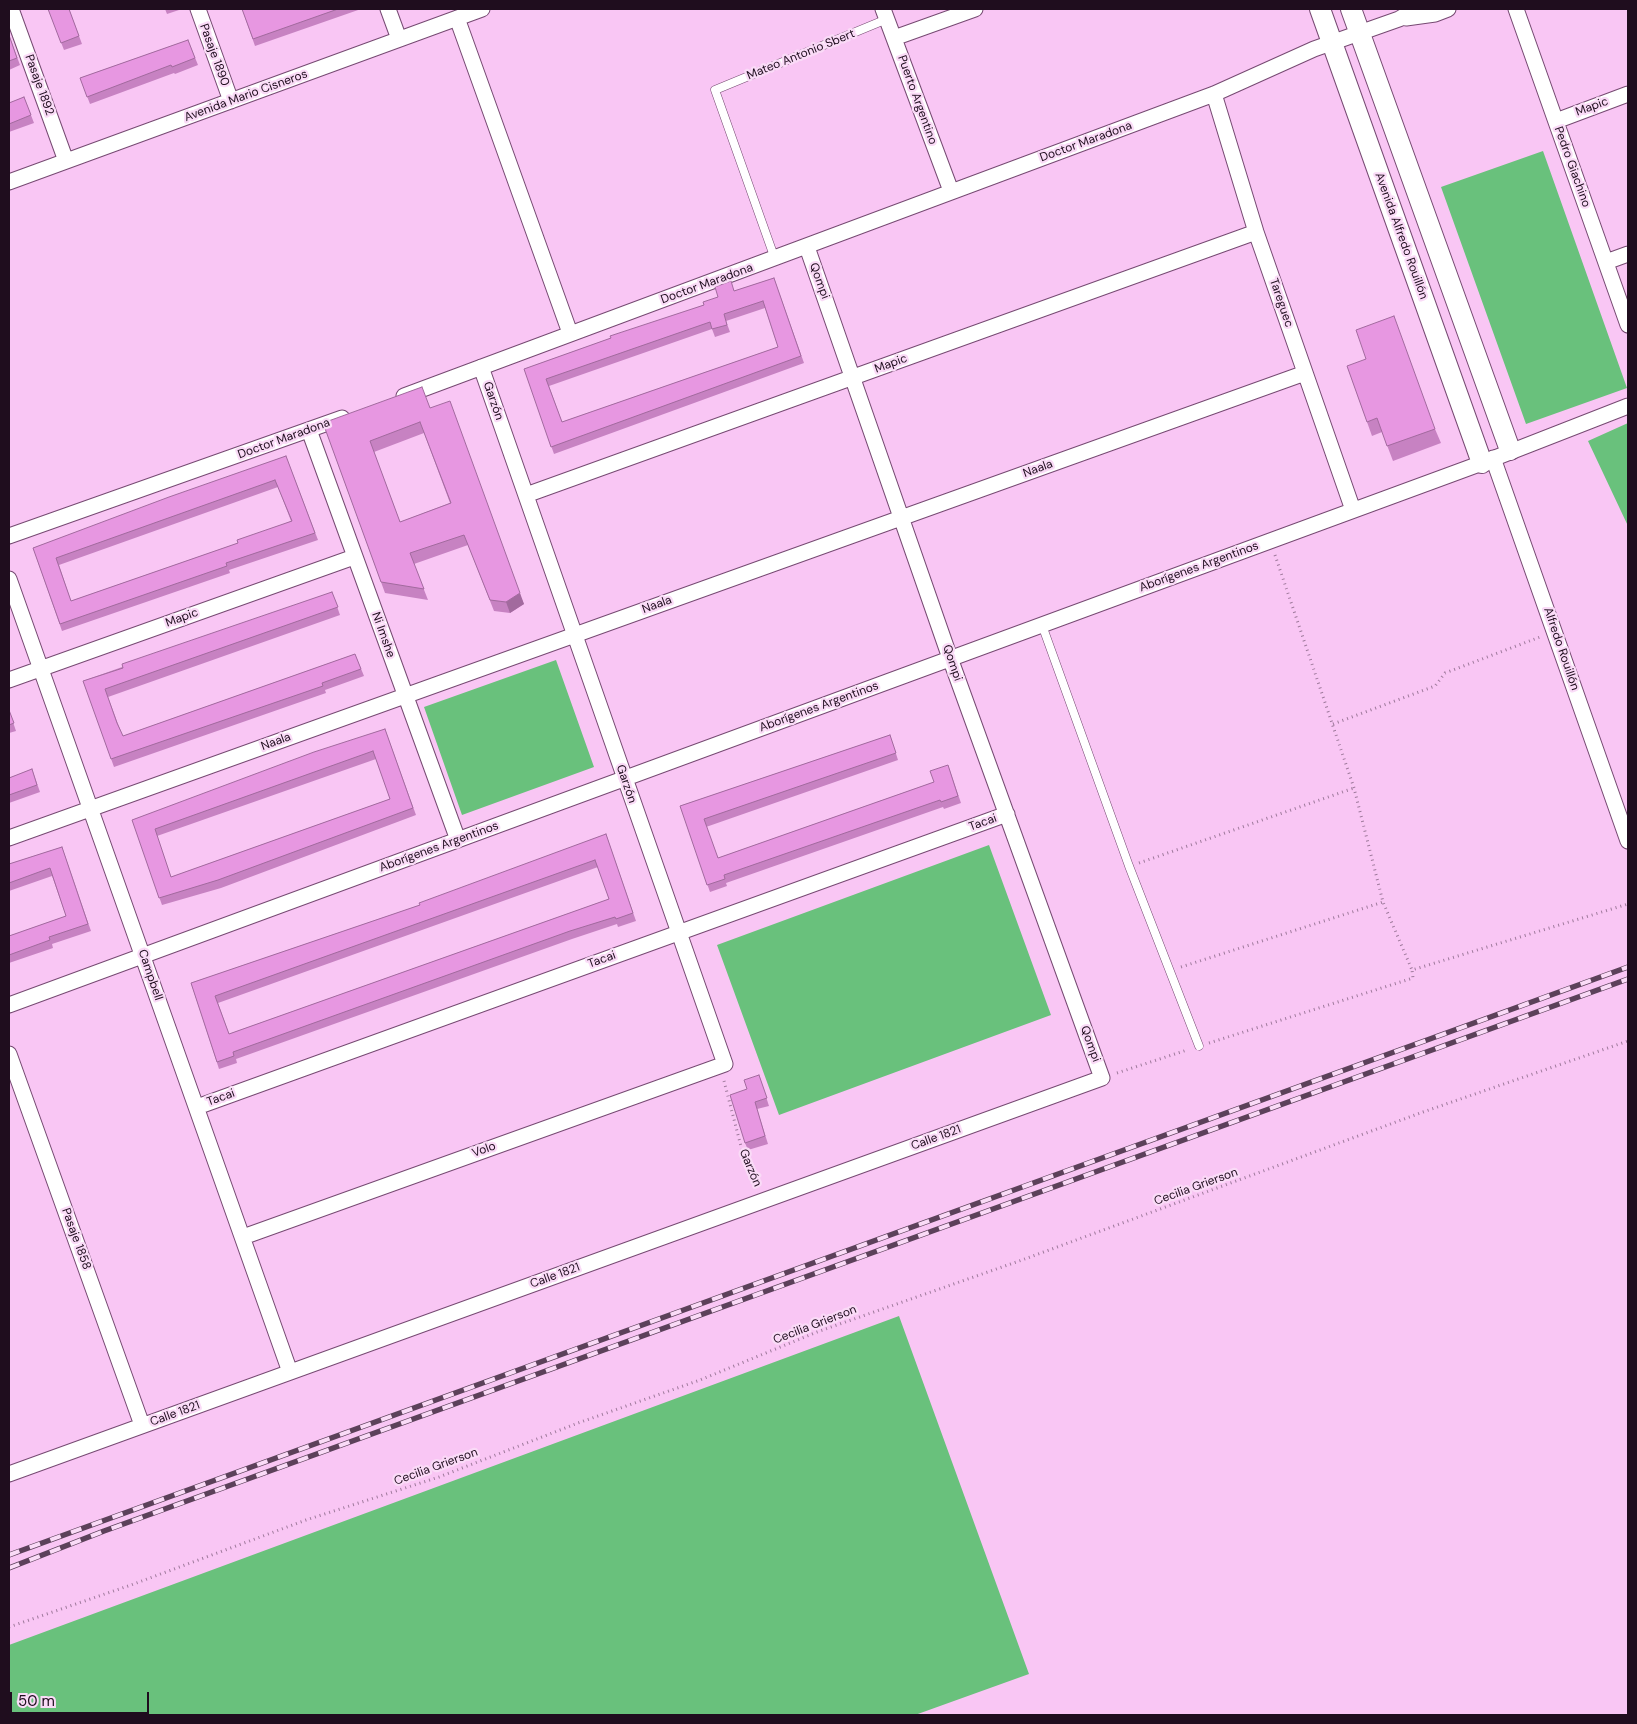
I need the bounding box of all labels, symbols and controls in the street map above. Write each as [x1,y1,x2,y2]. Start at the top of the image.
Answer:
street label: Pasaje 1890 [196,22,232,88]
street label: Mateo Antonio Sbert [745,27,857,83]
street label: Pasaje 1892 [21,53,57,117]
street label: Puerto Argentino [894,53,940,147]
street label: Avenida Mario Cisneros [182,67,310,125]
street label: Mapic [1574,94,1610,120]
street label: Doctor Maradona [1038,119,1134,165]
street label: Pedro Giachino [1551,125,1593,209]
street label: Avenida Alfredo Rouillón [1371,171,1431,301]
street label: Doctor Maradona [659,261,755,307]
street label: Qompi [806,261,832,301]
street label: Tareguec [1266,277,1296,329]
street label: Mapic [873,351,909,377]
street label: Garzón [480,380,506,422]
street label: Doctor Maradona [236,416,332,462]
street label: Naala [1021,457,1055,481]
street label: Aborígenes Argentinos [1137,539,1261,595]
street label: Naala [640,593,674,617]
street label: Mapic [164,605,200,631]
street label: Alfredo Rouillón [1540,606,1582,692]
street label: Ni Imshe [368,610,398,660]
street label: Qompi [939,643,965,683]
street label: Aborígenes Argentinos [757,679,881,735]
street label: Naala [259,730,293,754]
street label: Garzón [613,763,639,805]
street label: Tacai [967,811,999,835]
street label: Aborígenes Argentinos [377,819,501,875]
street label: Campbell [135,948,165,1002]
street label: Tacai [586,948,618,972]
street label: Qompi [1077,1024,1103,1064]
street label: Tacai [205,1086,237,1110]
street label: Calle 1821 [909,1122,963,1154]
street label: Volo [470,1139,498,1161]
street label: Garzón [736,1147,764,1189]
street label: Cecilia Grierson [1152,1165,1240,1209]
street label: Pasaje 1858 [58,1206,94,1272]
street label: Calle 1821 [528,1260,582,1292]
street label: Cecilia Grierson [771,1302,859,1348]
street label: Calle 1821 [148,1398,202,1430]
street label: Cecilia Grierson [392,1445,480,1489]
scale bar [12,1682,151,1714]
text: 50 m [18,1691,55,1711]

